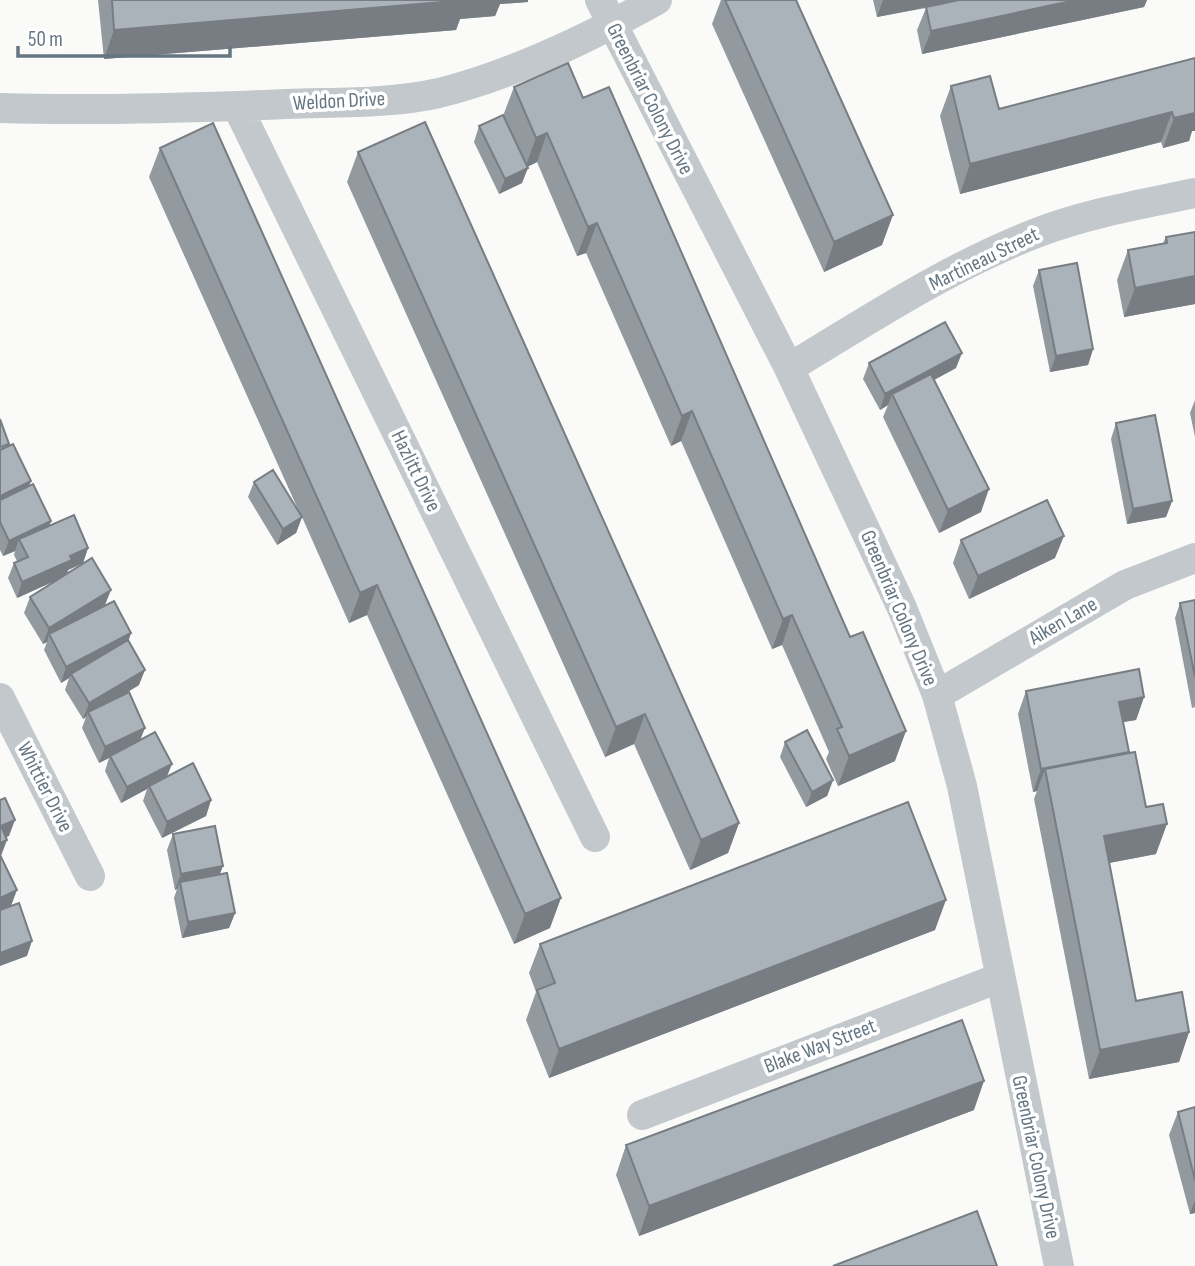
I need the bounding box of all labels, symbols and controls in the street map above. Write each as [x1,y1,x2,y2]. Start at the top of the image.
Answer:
scale bar [18,14,229,58]
street label: Greenbriar Colony Drive [601,19,699,179]
text: 50 m [28,27,63,52]
street label: Weldon Drive [292,86,386,116]
street label: Martineau Street [925,222,1043,296]
street label: Hazlitt Drive [386,426,446,516]
street label: Greenbriar Colony Drive [855,526,943,690]
street label: Aiken Lane [1024,592,1102,651]
street label: Whittier Drive [12,738,78,836]
street label: Blake Way Street [761,1013,879,1079]
street label: Greenbriar Colony Drive [1006,1073,1066,1241]

